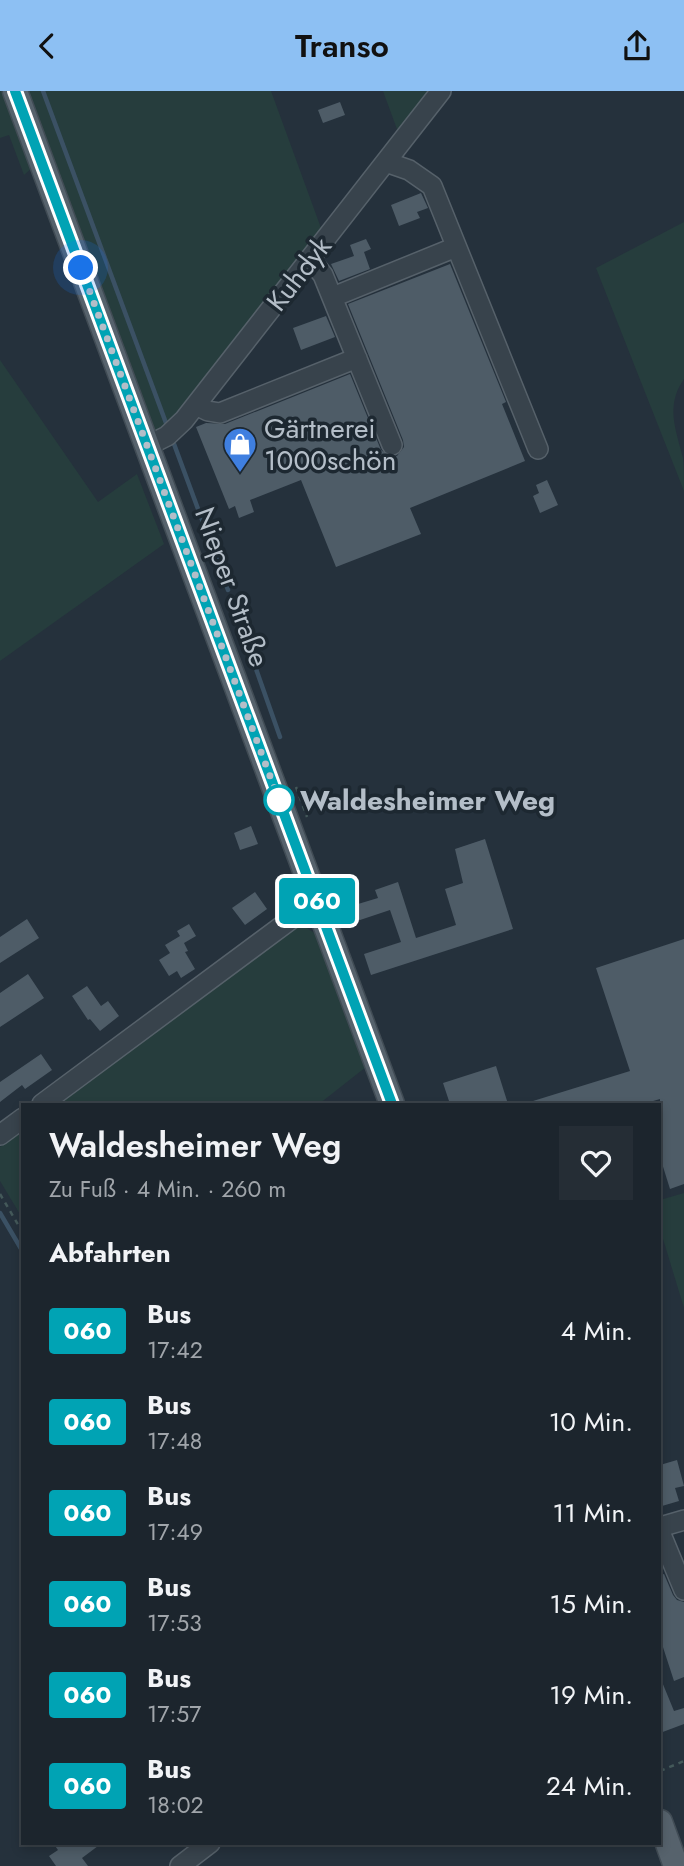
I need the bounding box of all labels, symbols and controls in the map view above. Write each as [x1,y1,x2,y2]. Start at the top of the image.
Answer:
text: Transo [295,23,389,69]
icon: back [28,27,66,65]
icon: share [618,27,656,65]
street label: Kuhdyk [257,227,342,320]
your location [63,250,98,285]
place label: Gärtnerei 1000schön [264,408,396,481]
shop icon: Gärtnerei 1000schön [221,425,259,474]
street label: Nieper Straße [184,501,280,673]
place label: Waldesheimer Weg [300,780,555,821]
marker: Waldesheimer Weg [264,785,294,815]
line badge: 060 [277,878,357,924]
text: 060 [293,883,341,918]
text: Waldesheimer Weg [49,1122,342,1169]
button: heart [559,1126,633,1200]
text: Zu Fuß · 4 Min. · 260 m [49,1172,286,1206]
text: Abfahrten [49,1234,171,1272]
text: Bus [147,1295,191,1333]
text: 4 Min. [561,1312,633,1350]
text: 060 [64,1313,111,1348]
text: 17:42 [147,1333,203,1367]
text: Bus [147,1386,191,1424]
text: 10 Min. [549,1403,633,1441]
text: 060 [64,1404,111,1439]
text: 17:48 [147,1424,202,1458]
text: Bus [147,1477,191,1515]
text: 11 Min. [553,1494,633,1532]
text: 060 [64,1495,111,1530]
text: 17:49 [147,1515,203,1549]
text: Bus [147,1568,191,1606]
text: 15 Min. [550,1585,633,1623]
text: 060 [64,1586,111,1621]
text: 17:53 [147,1606,202,1640]
text: Bus [147,1659,191,1697]
text: 19 Min. [549,1676,633,1714]
text: 060 [64,1677,111,1712]
text: 17:57 [147,1697,201,1731]
text: Bus [147,1750,191,1788]
text: 24 Min. [546,1767,633,1805]
text: 060 [64,1768,111,1803]
text: 18:02 [147,1788,204,1822]

